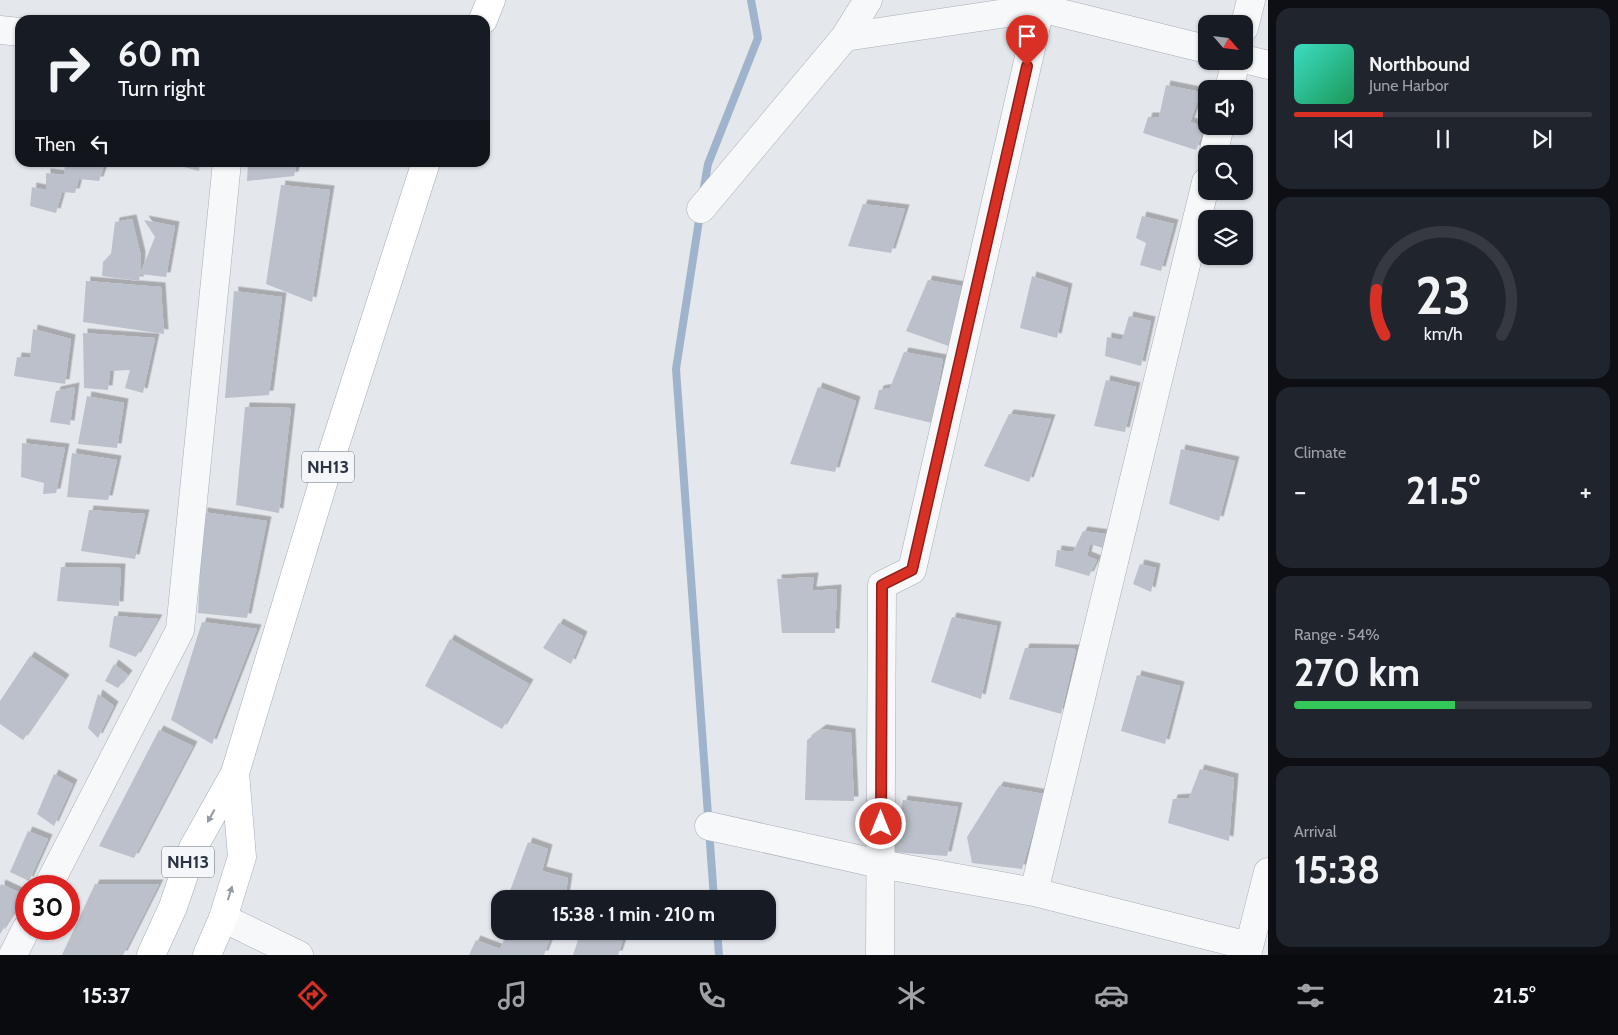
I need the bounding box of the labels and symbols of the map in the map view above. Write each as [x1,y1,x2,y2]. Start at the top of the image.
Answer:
pin [1006,15,1048,66]
north arrow [1198,15,1252,70]
road number: NH13 [302,452,354,482]
position arrow [854,797,906,849]
one-way arrow [207,809,215,823]
road number: NH13 [162,846,214,878]
speed limit sign: 30 [15,875,80,940]
one-way arrow [227,885,235,900]

